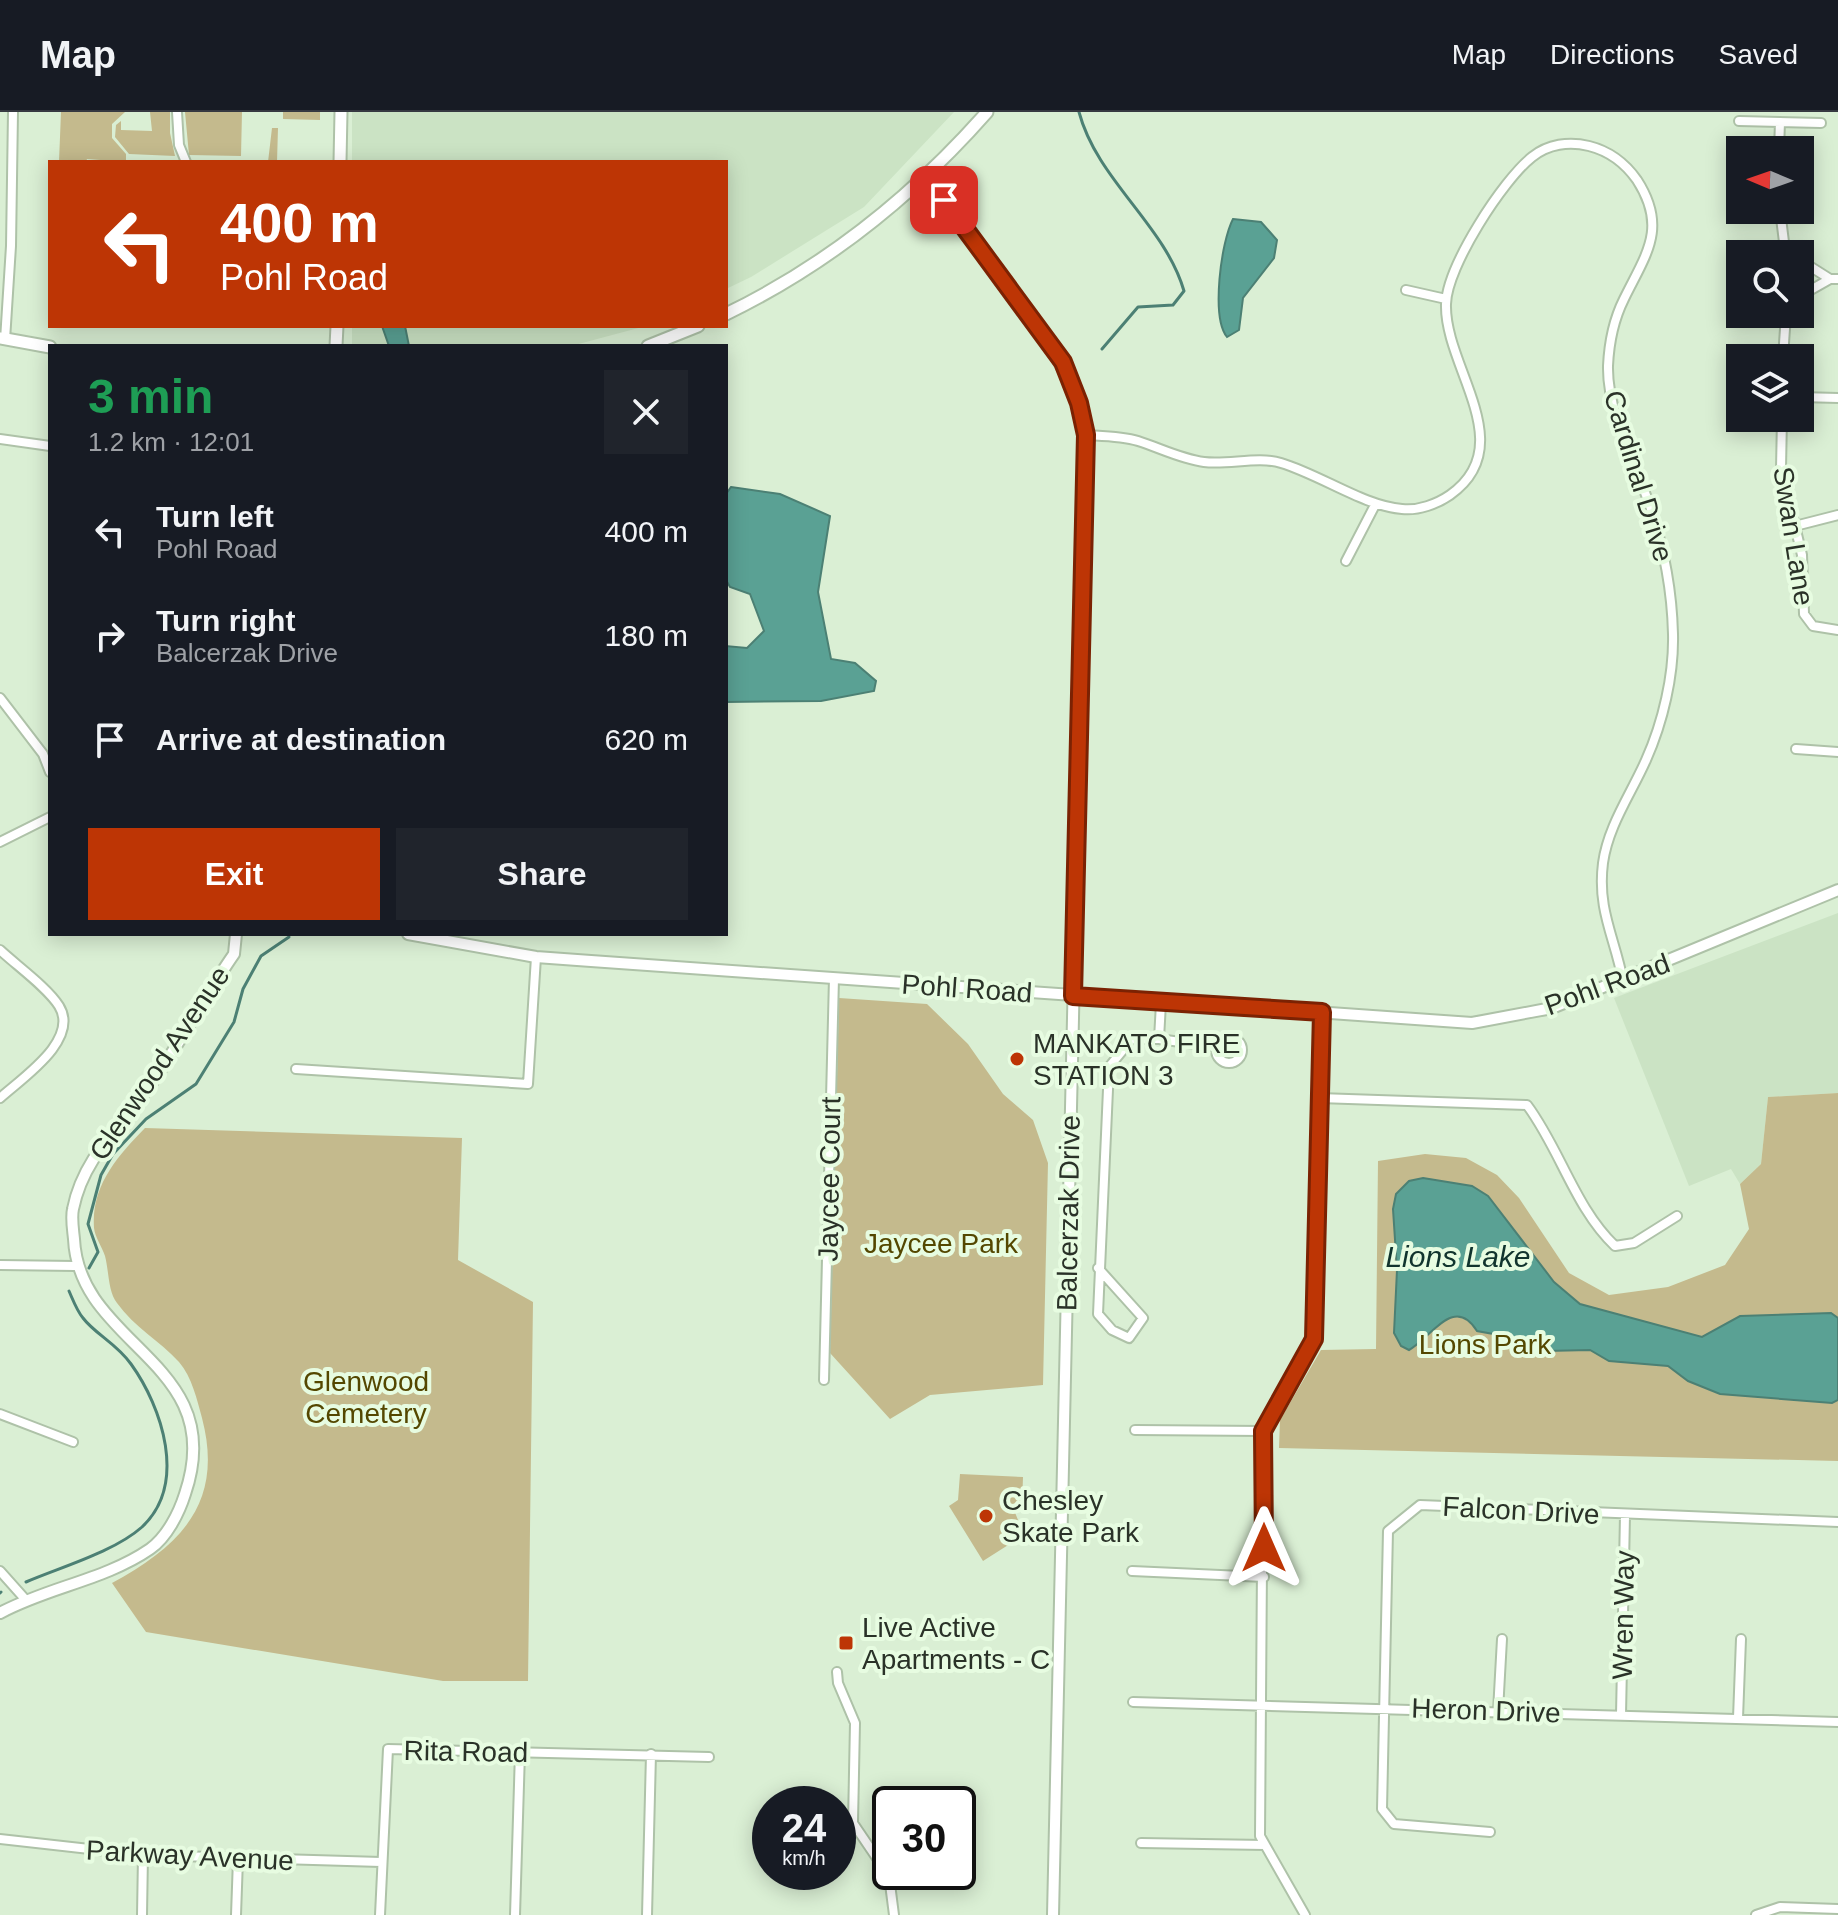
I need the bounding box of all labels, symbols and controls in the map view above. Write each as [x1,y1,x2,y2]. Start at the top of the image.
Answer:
text: Map [40,34,116,76]
text: Map [1452,39,1506,70]
text: Directions [1550,39,1675,70]
text: Saved [1719,39,1798,70]
north arrow [1726,136,1814,224]
map controls [1726,136,1814,432]
pin [910,166,978,234]
icon: arrive [922,178,966,222]
text: 400 m [220,191,379,254]
icon: left [88,192,192,296]
button: search [1726,240,1814,328]
text: Pohl Road [220,257,388,298]
button: layers [1726,344,1814,432]
text: 3 min [88,370,213,423]
button: close [604,370,688,454]
street label: Cardinal Drive [1598,387,1679,566]
text: 1.2 km · 12:01 [88,427,254,457]
street label: Swan Lane [1767,464,1820,608]
text: Turn left [156,500,274,533]
icon: left [88,510,132,554]
text: 400 m [605,515,688,548]
text: Pohl Road [156,534,277,564]
text: Turn right [156,604,295,637]
icon: right [88,614,132,658]
text: 180 m [605,619,688,652]
text: Balcerzak Drive [156,638,338,668]
icon: arrive [88,718,132,762]
text: Arrive at destination [156,723,446,756]
text: 620 m [605,723,688,756]
button: Exit [88,828,380,920]
button: Share [396,828,688,920]
street label: Pohl Road [1540,948,1674,1021]
street label: Glenwood Avenue [83,961,236,1166]
street label: Pohl Road [901,968,1033,1009]
place label: MANKATO FIRE STATION 3 [1033,1028,1240,1091]
marker: MANKATO FIRE STATION 3 [1008,1050,1026,1068]
street label: Jaycee Court [813,1096,846,1262]
street label: Balcerzak Drive [1051,1115,1086,1311]
park label: Jaycee Park [864,1228,1019,1259]
water label: Lions Lake [1385,1240,1531,1273]
park label: Lions Park [1419,1329,1552,1360]
park label: Glenwood Cemetery [303,1366,429,1429]
place label: Chesley Skate Park [1002,1485,1140,1548]
street label: Falcon Drive [1442,1491,1600,1530]
position arrow [1222,1506,1306,1590]
marker: Chesley Skate Park [977,1507,995,1525]
street label: Wren Way [1607,1550,1640,1680]
place label: Live Active Apartments - C [862,1612,1050,1675]
marker: Live Active Apartments - C [837,1634,855,1652]
street label: Heron Drive [1411,1692,1561,1729]
street label: Rita Road [403,1735,529,1768]
speed limit sign: 30 [872,1786,976,1890]
text: 24 [782,1806,826,1850]
street label: Parkway Avenue [85,1835,295,1876]
text: km/h [782,1847,826,1869]

